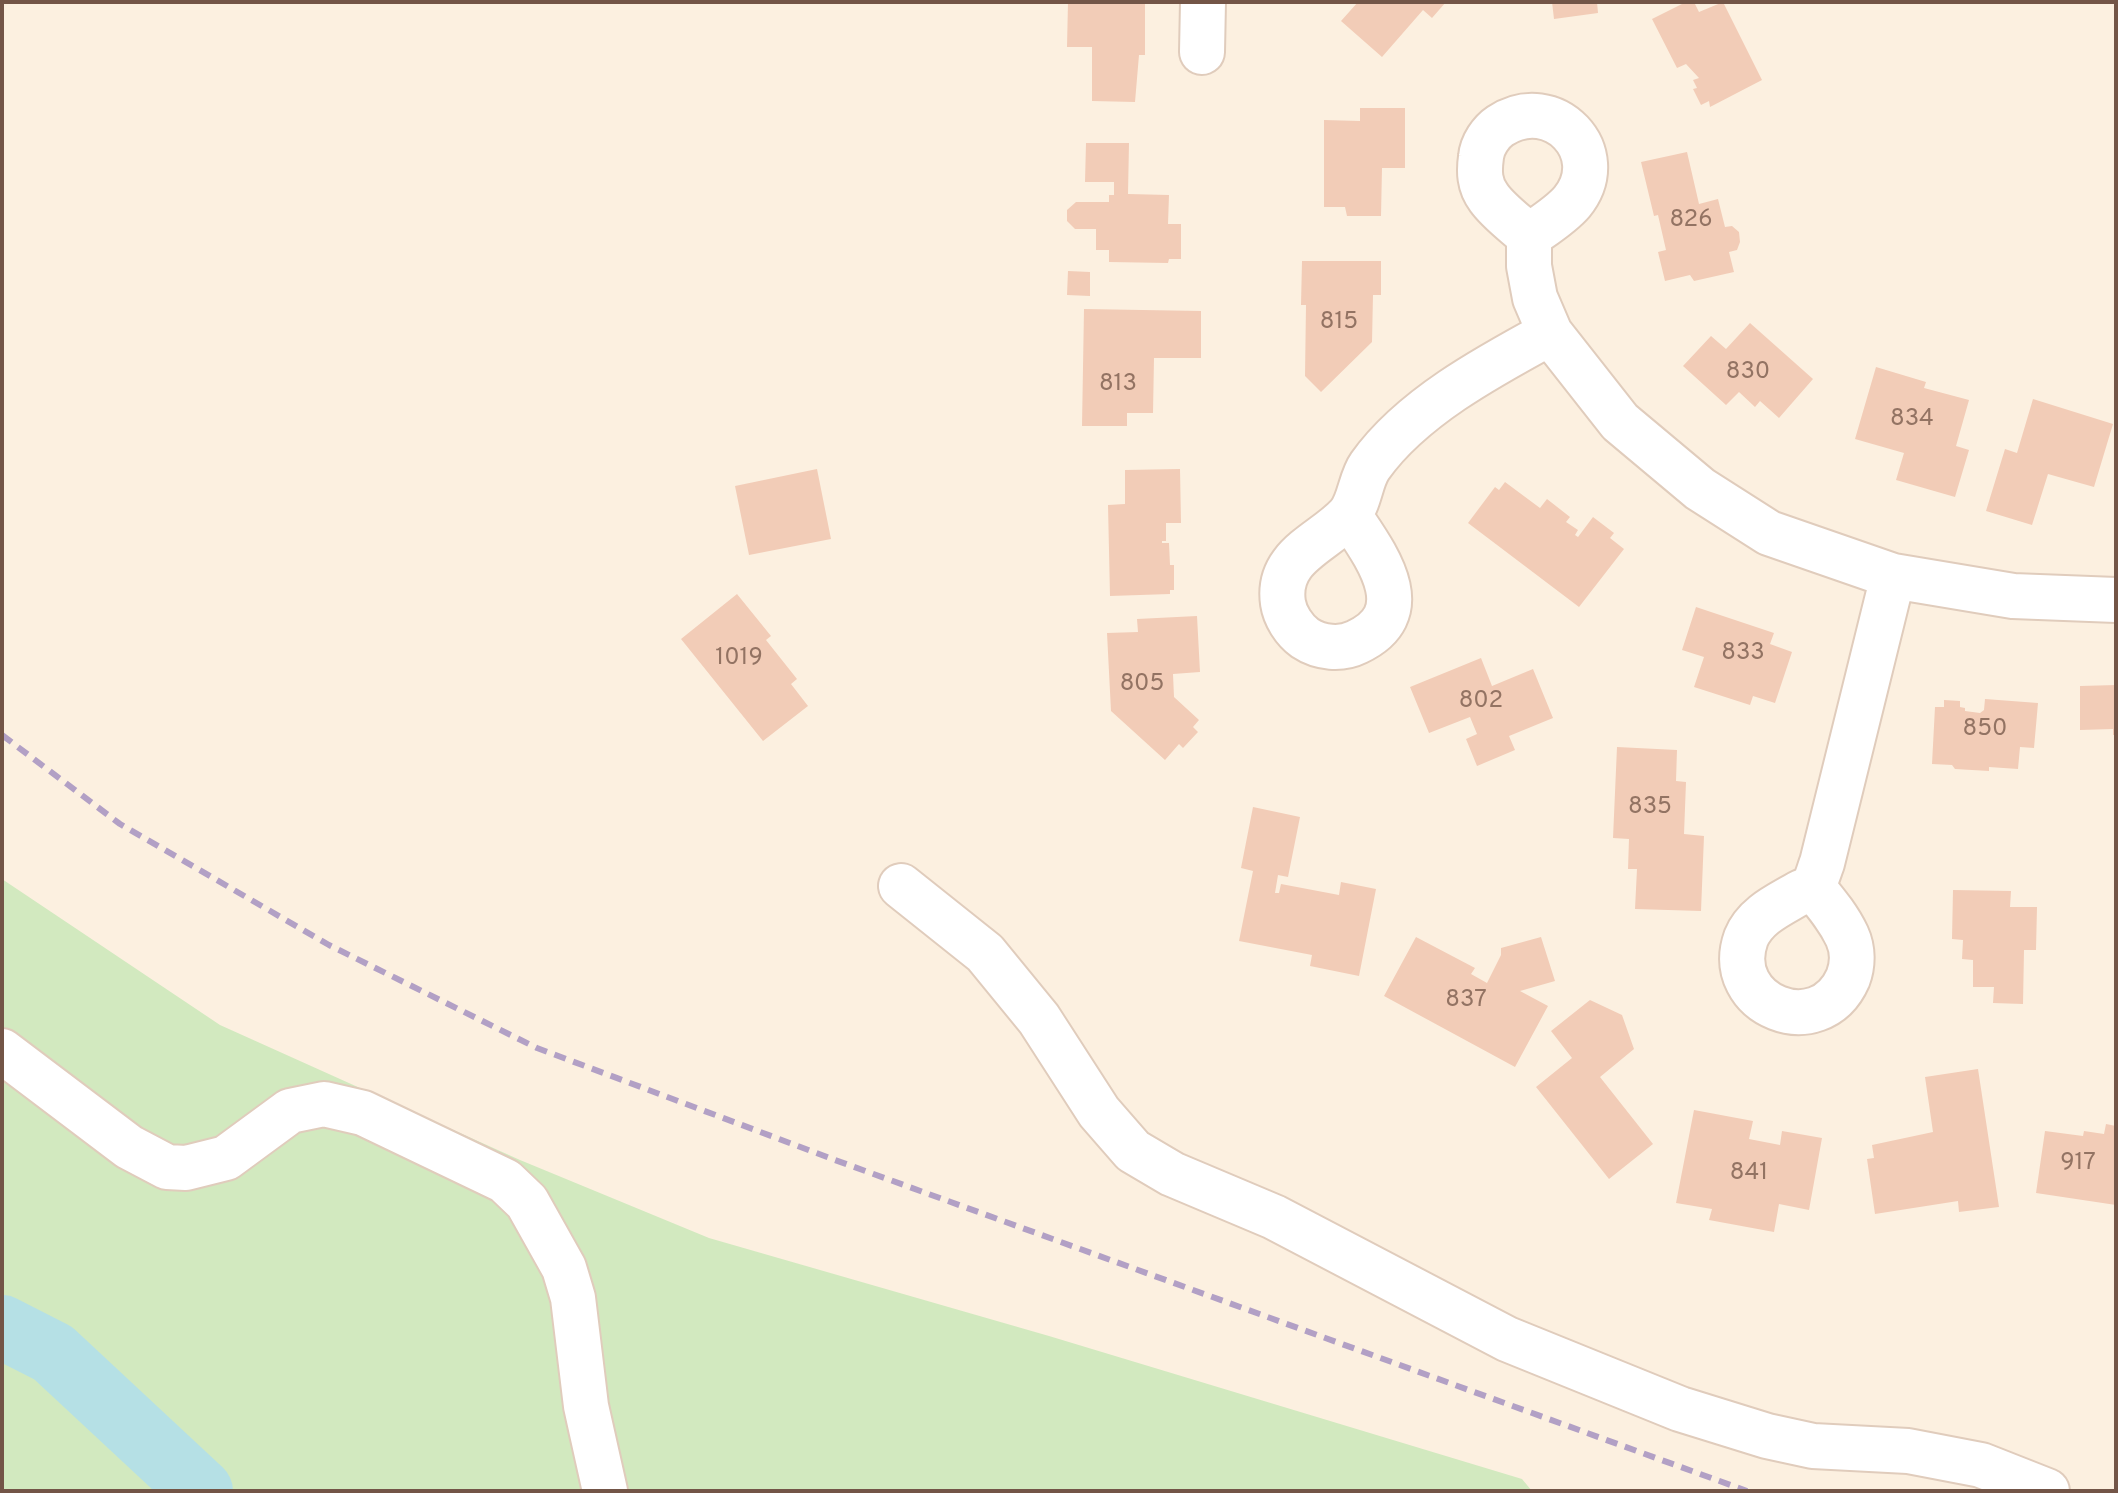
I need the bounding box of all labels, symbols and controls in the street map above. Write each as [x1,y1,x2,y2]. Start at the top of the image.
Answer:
house number: 826 [1669,207,1713,235]
house number: 815 [1320,309,1358,337]
house number: 830 [1726,359,1770,387]
house number: 813 [1099,371,1137,399]
house number: 834 [1890,406,1934,434]
house number: 833 [1721,640,1765,668]
house number: 1019 [715,645,763,673]
house number: 805 [1120,671,1164,699]
house number: 802 [1459,688,1503,716]
house number: 850 [1963,716,2007,744]
house number: 835 [1628,794,1672,822]
house number: 837 [1445,987,1487,1015]
house number: 917 [2060,1150,2096,1178]
house number: 841 [1730,1160,1768,1188]

